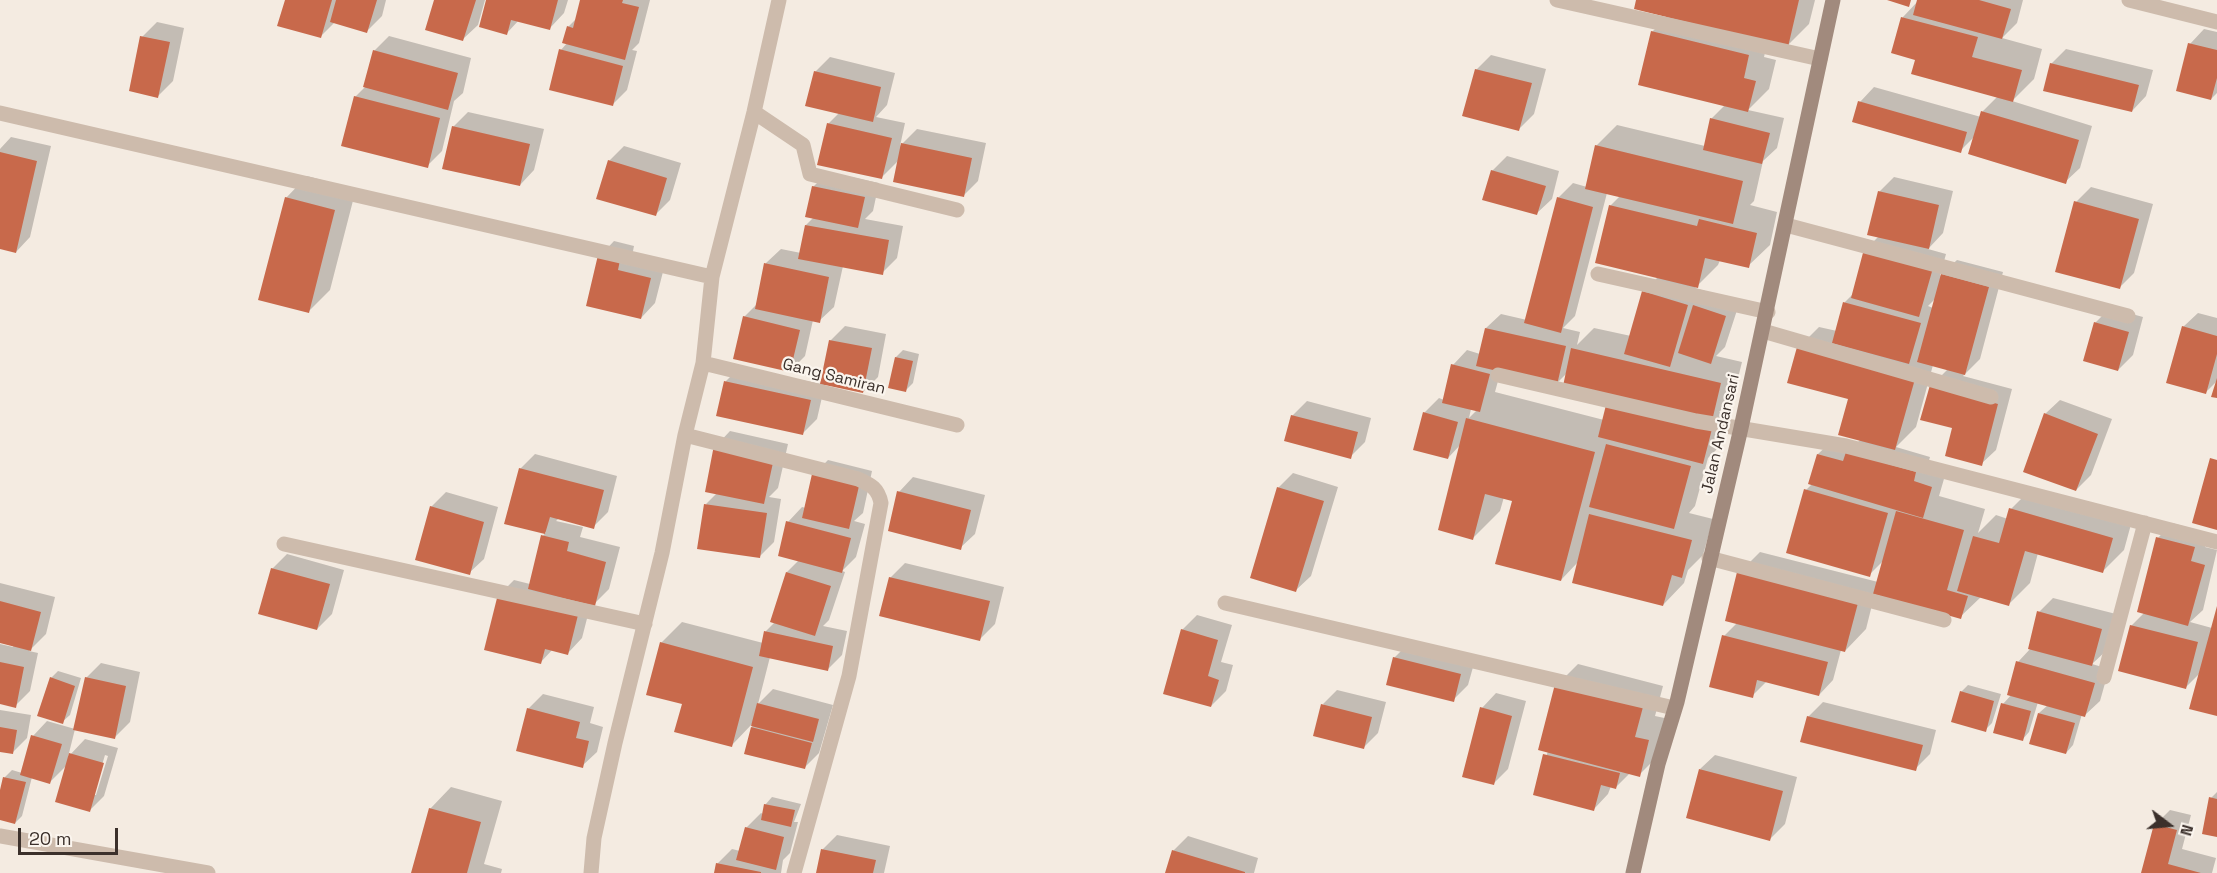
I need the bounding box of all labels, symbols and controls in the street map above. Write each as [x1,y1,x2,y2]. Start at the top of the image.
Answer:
street label: Gang Samiran [781,355,887,399]
street label: Jalan Andansari [1698,372,1744,496]
north arrow [2139,795,2199,855]
scale bar [21,816,122,854]
text: N [2175,822,2198,838]
text: 20 m [29,827,72,850]

